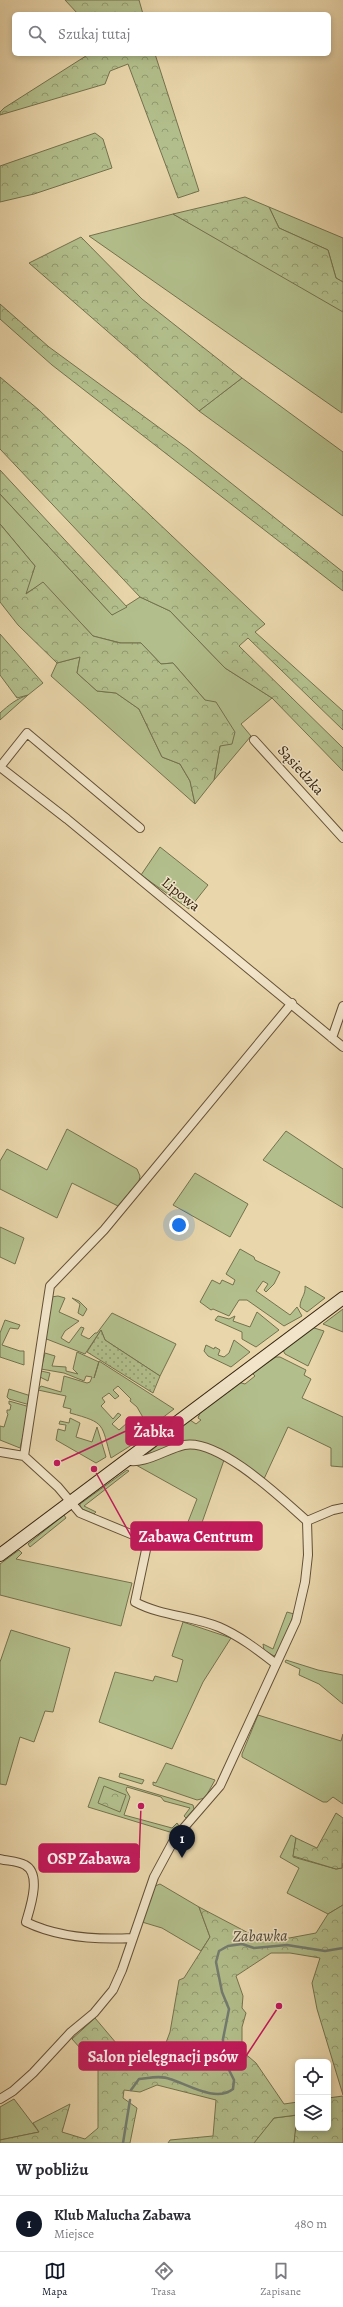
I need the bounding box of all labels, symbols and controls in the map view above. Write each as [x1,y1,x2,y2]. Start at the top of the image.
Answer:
search box [12,12,331,56]
icon: search [26,23,48,45]
text: Szukaj tutaj [58,24,131,44]
street label: Sąsiedzka [273,741,329,799]
street label: Lipowa [157,872,205,916]
your location [169,1215,189,1235]
callout: Żabka [126,1417,183,1445]
text: Żabka [134,1421,175,1443]
callout: Zabawa Centrum [131,1522,262,1550]
text: Zabawa Centrum [139,1526,254,1548]
pin: 1 [169,1825,195,1858]
callout: OSP Zabawa [39,1844,139,1872]
text: OSP Zabawa [47,1848,131,1870]
water label: Zabawka [232,1925,288,1947]
callout: Salon pielęgnacji psów [79,2042,246,2070]
text: Salon pielęgnacji psów [88,2046,239,2068]
map controls [295,2059,331,2131]
button: locate [295,2059,331,2095]
button: layers [295,2095,331,2131]
text: W pobliżu [16,2158,88,2181]
text: Klub Malucha Zabawa [54,2205,191,2225]
text: 1 [27,2215,31,2232]
text: 480 m [294,2215,327,2232]
text: Miejsce [54,2225,94,2242]
tab: Mapa [42,2260,67,2299]
tab: Trasa [152,2260,176,2299]
tab: Zapisane [260,2260,301,2299]

